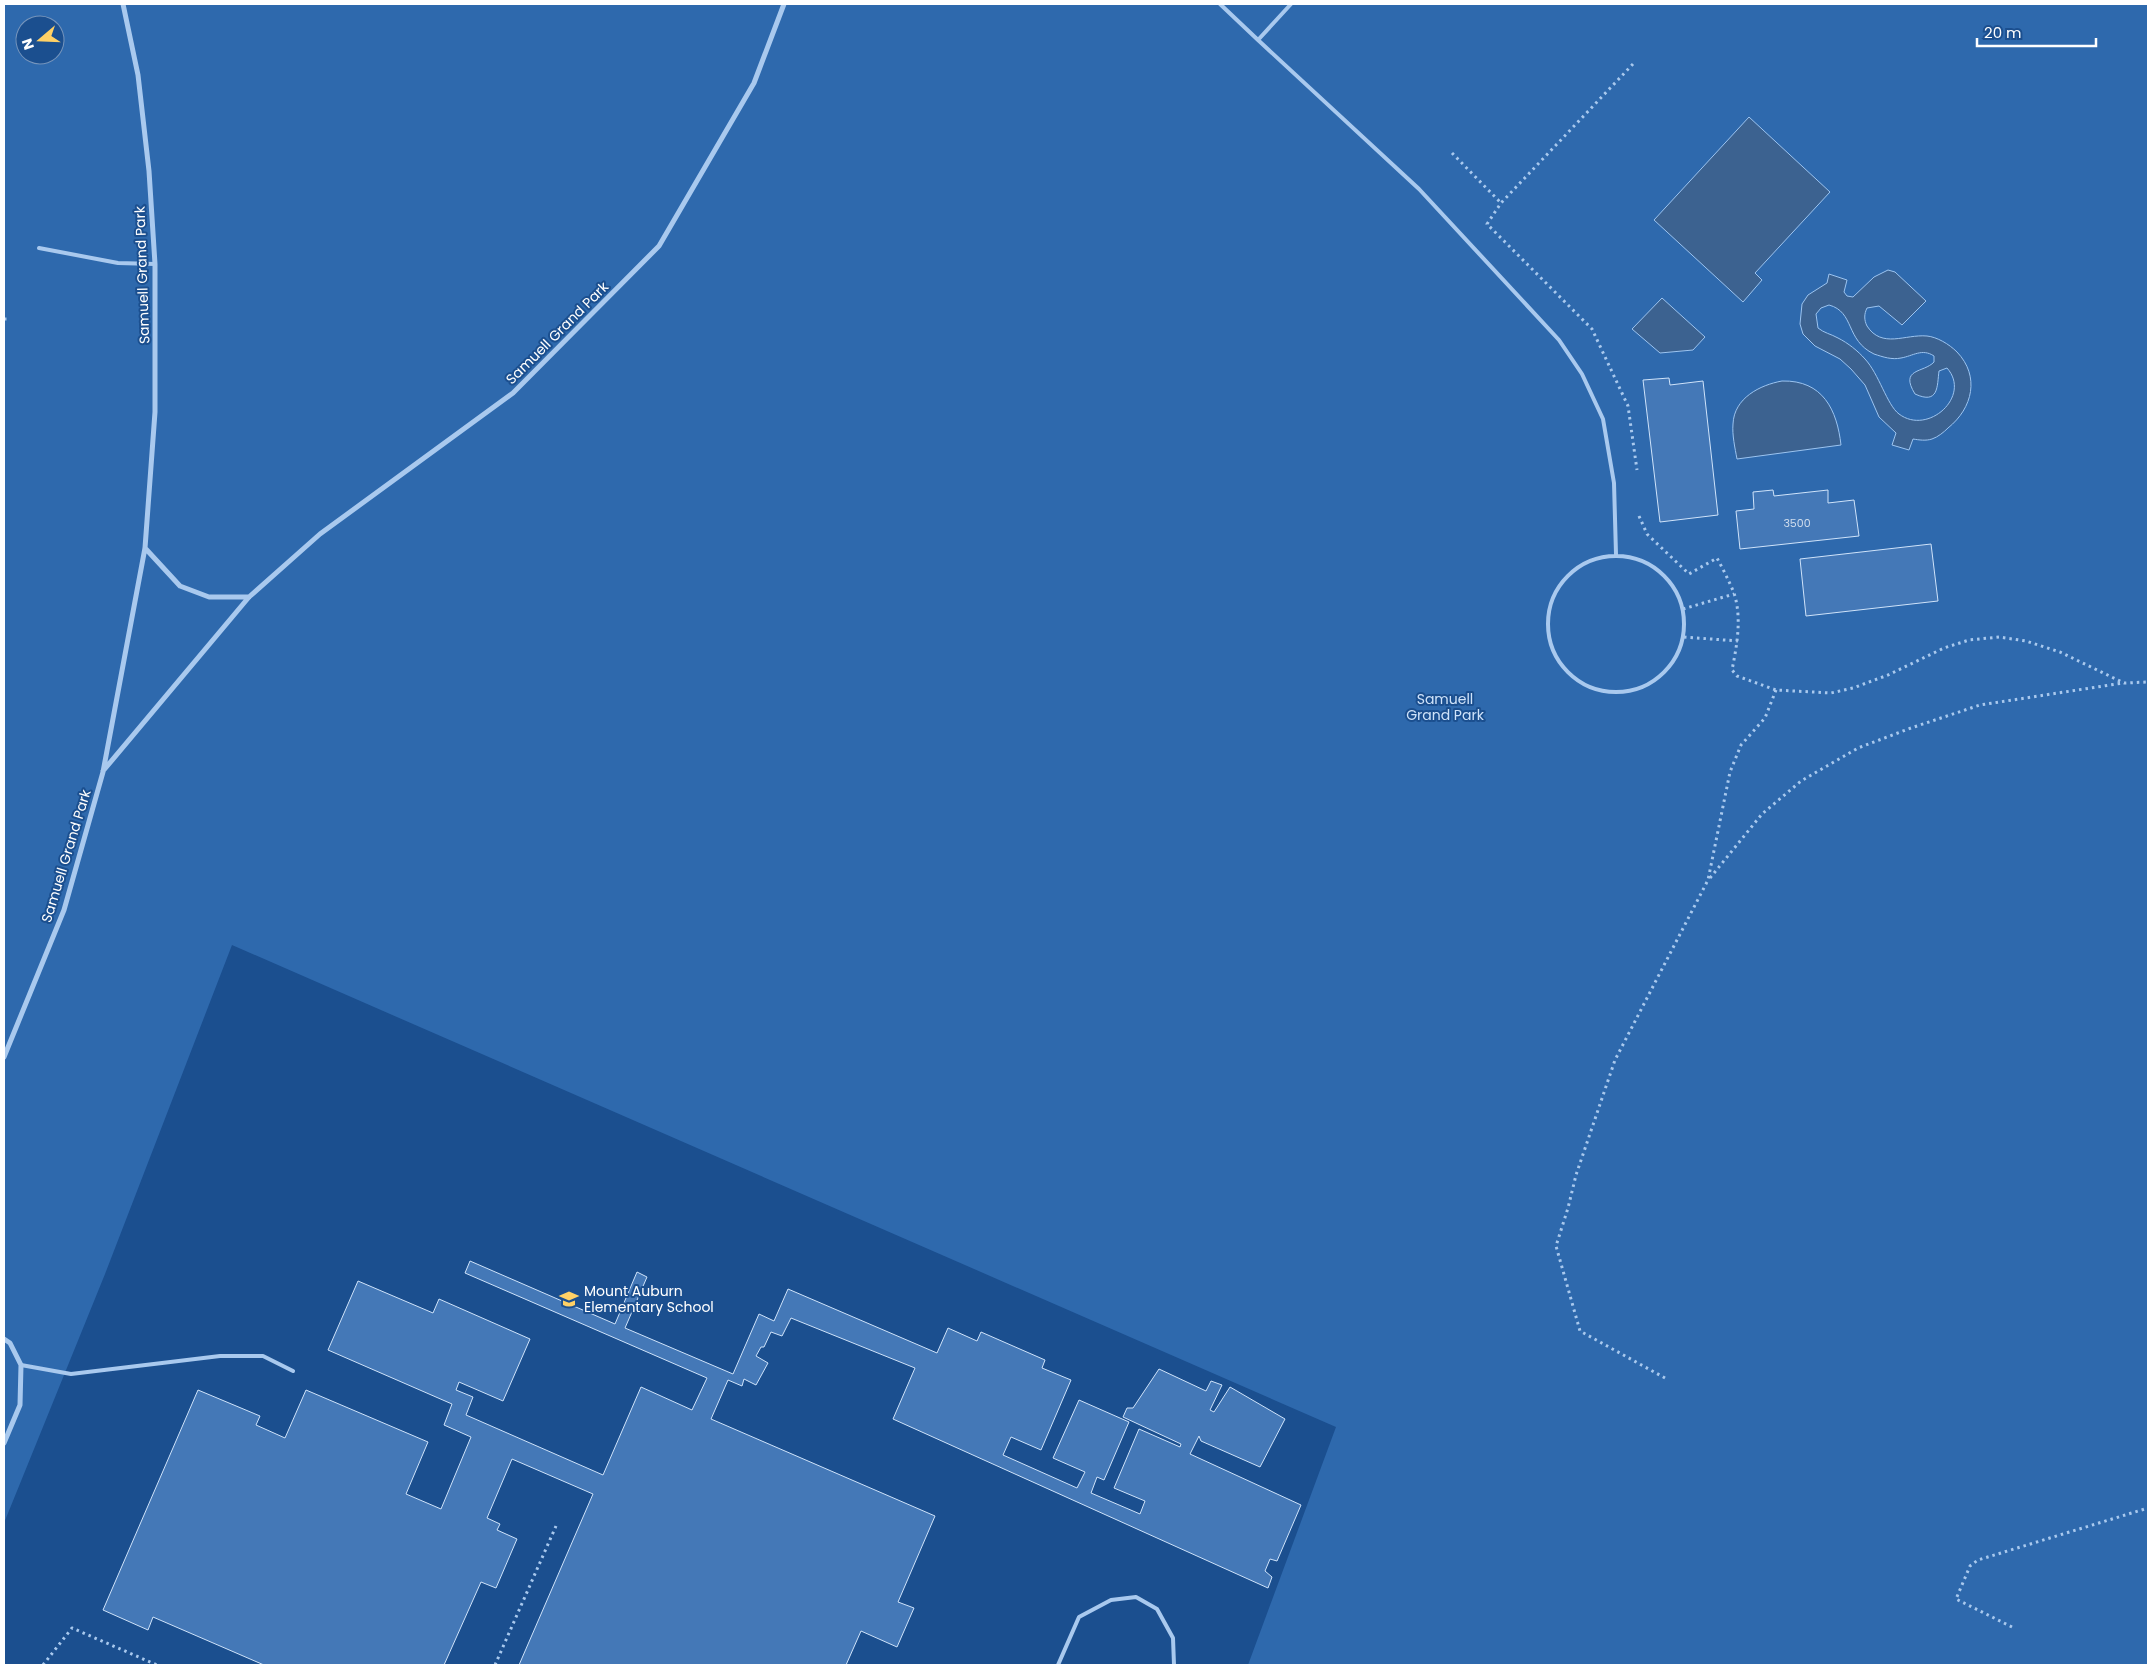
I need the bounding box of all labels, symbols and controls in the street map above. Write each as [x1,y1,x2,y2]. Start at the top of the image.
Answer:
north arrow [15,15,65,65]
scale bar [1977,15,2096,47]
text: 20 m [1984,22,2022,43]
text: N [17,36,39,52]
street label: Samuell Grand Park [130,205,154,344]
street label: Samuell Grand Park [501,277,613,389]
house number: 3500 [1783,515,1811,531]
park label: Samuell Grand Park [1406,689,1485,725]
street label: Samuell Grand Park [36,786,96,925]
place label: Mount Auburn Elementary School [584,1281,714,1317]
school or university icon: Mount Auburn Elementary School [558,1288,580,1310]

